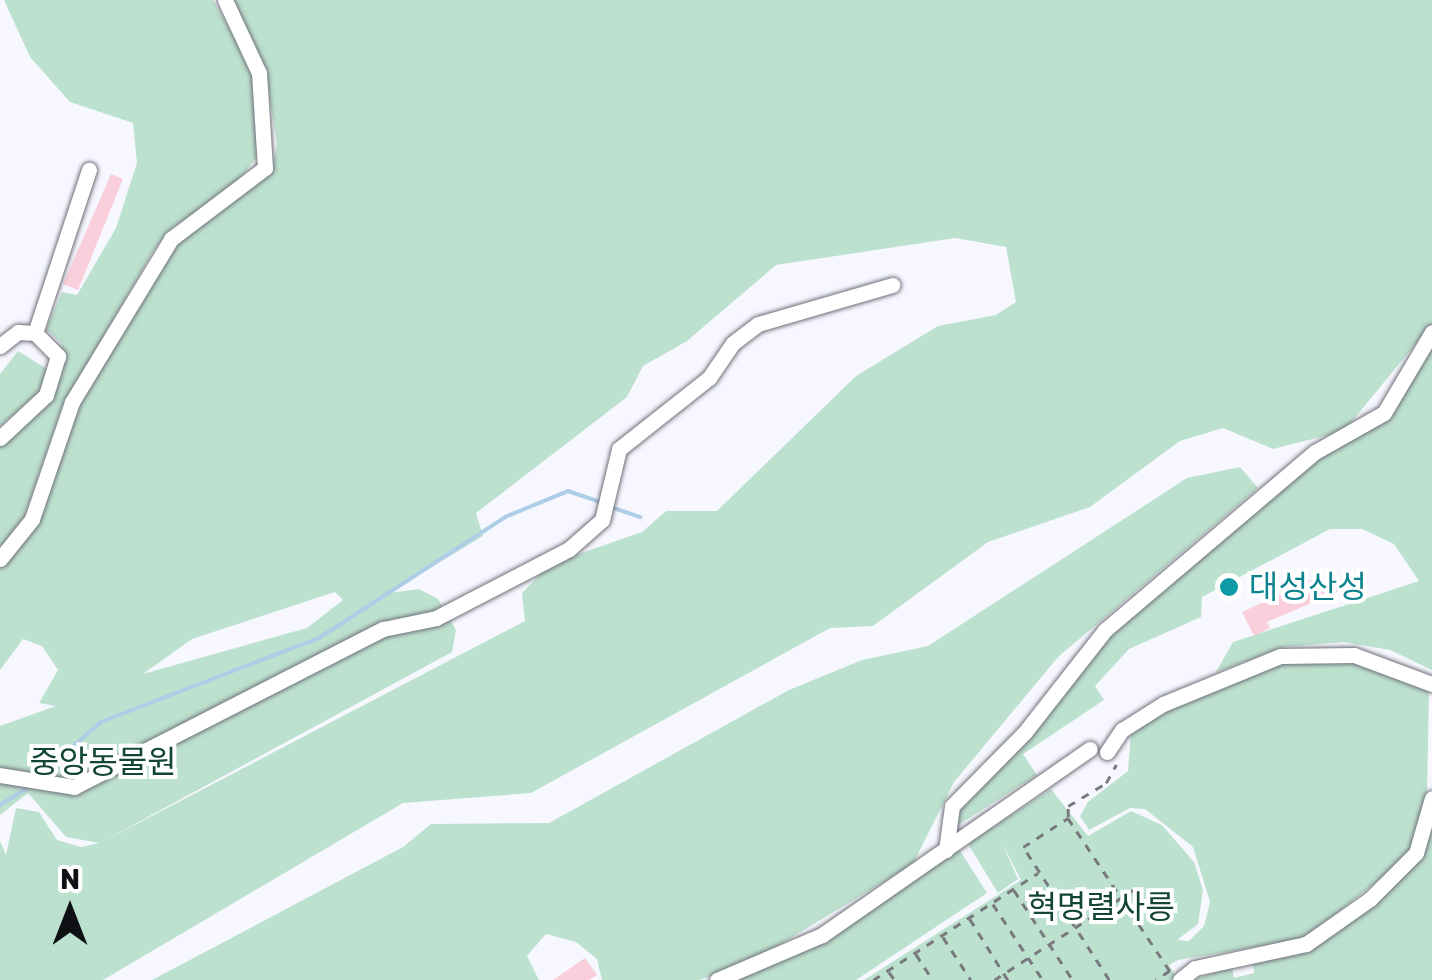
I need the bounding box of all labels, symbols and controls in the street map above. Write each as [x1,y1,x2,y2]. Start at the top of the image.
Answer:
place label: 대성산성 [1249,568,1367,606]
marker: 대성산성 [1218,576,1240,598]
park label: 중앙동물원 [29,743,177,781]
north arrow [20,860,120,960]
text: N [60,863,80,896]
park label: 혁명렬사릉 [1027,888,1175,926]

